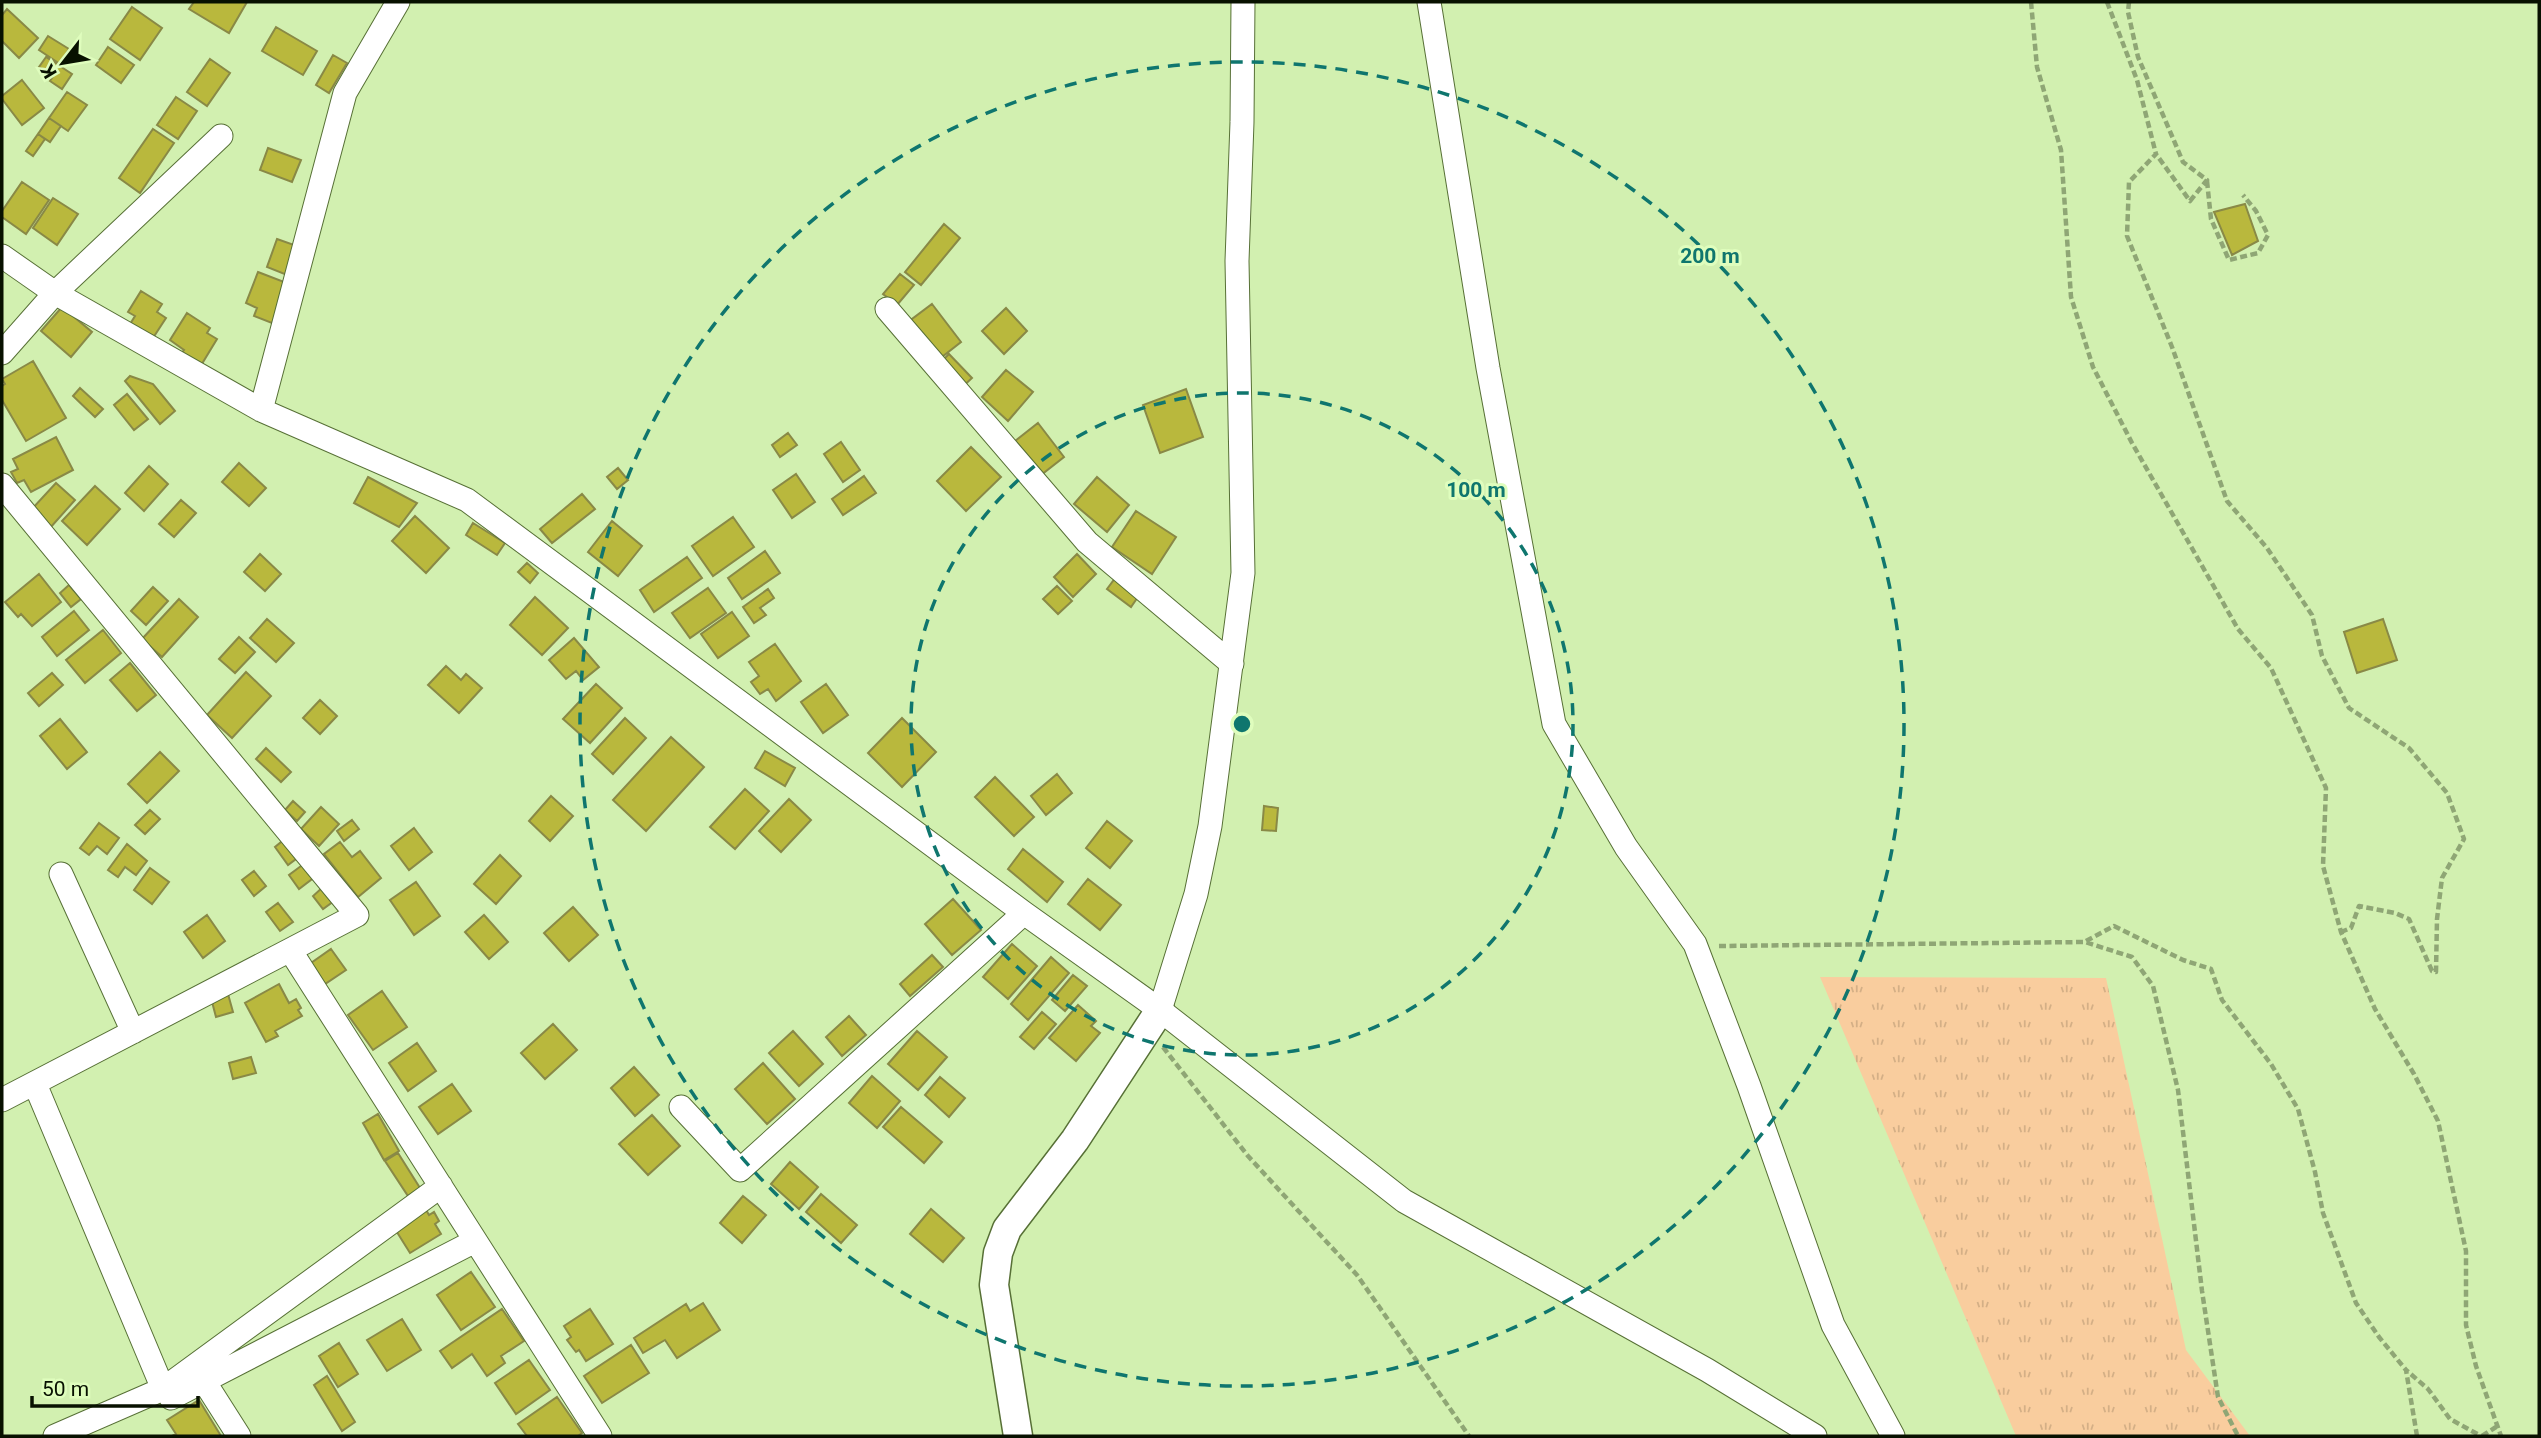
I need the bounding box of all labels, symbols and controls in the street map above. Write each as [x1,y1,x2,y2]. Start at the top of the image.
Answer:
north arrow [28,28,98,98]
text: K [35,60,62,83]
text: 200 m [1680,244,1740,268]
text: 100 m [1446,478,1506,502]
centre of rings [1230,712,1254,736]
scale bar [32,1364,198,1408]
text: 50 m [42,1377,89,1401]

